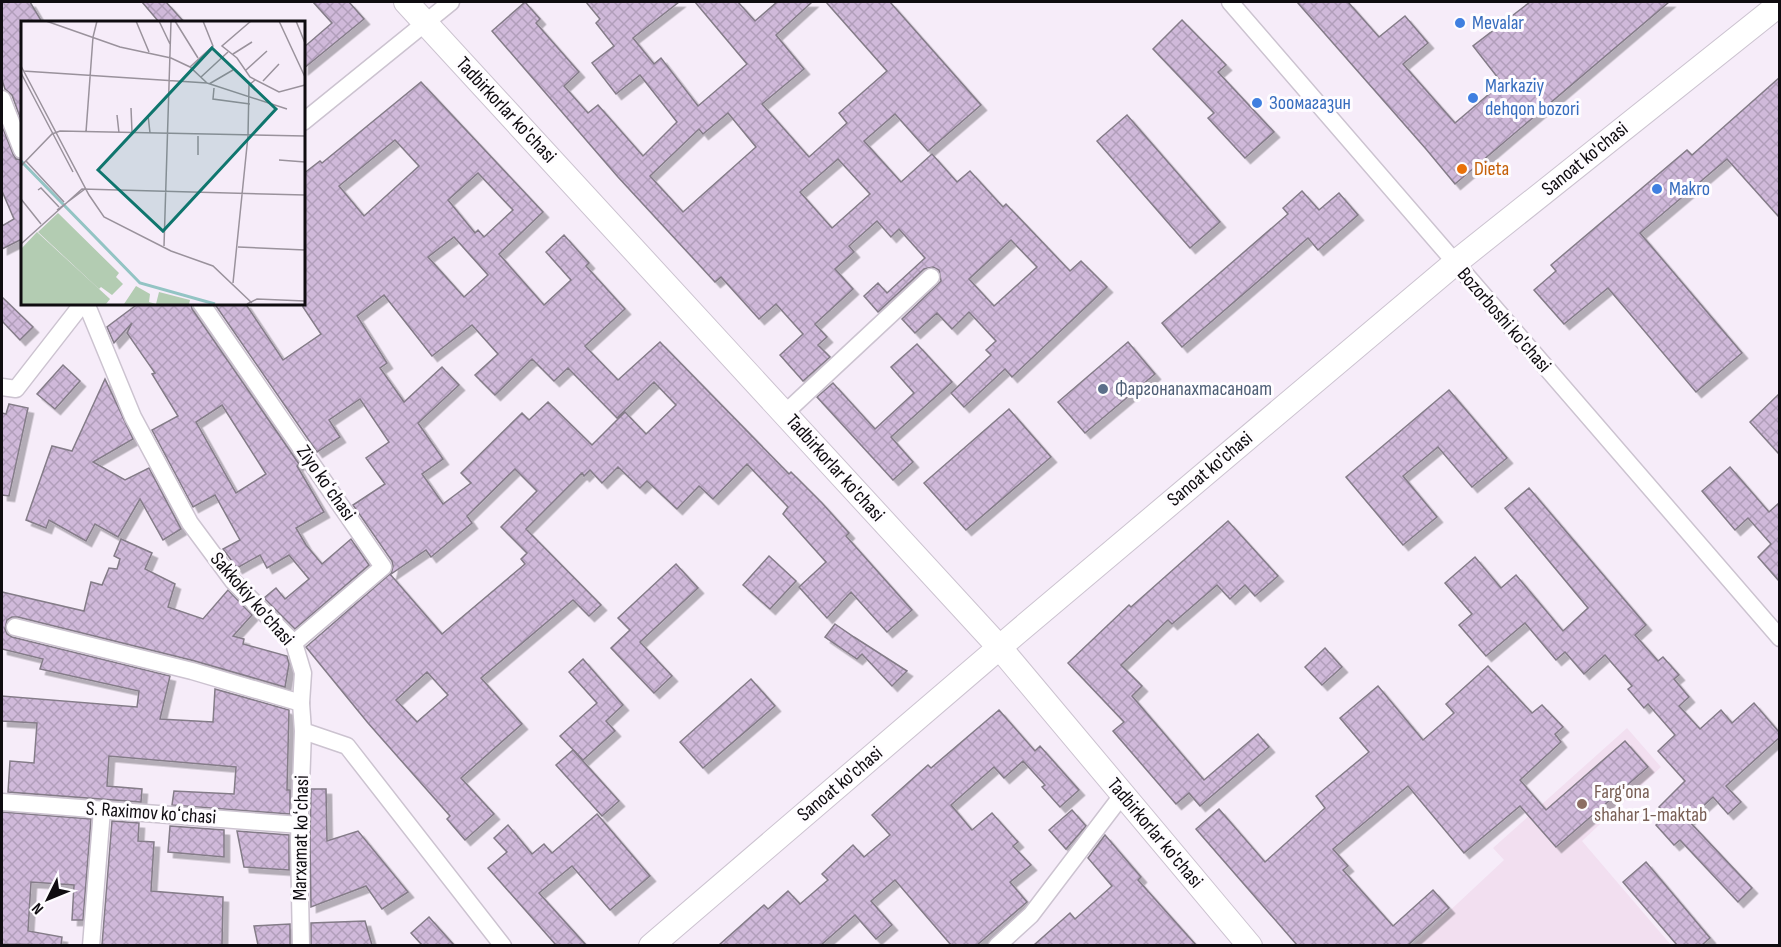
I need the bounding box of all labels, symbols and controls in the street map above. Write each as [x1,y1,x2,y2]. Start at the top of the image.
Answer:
place label: Mevalar [1472,11,1524,35]
marker: Mevalar [1453,16,1467,30]
inset map [21,21,304,304]
street label: Tadbirkorlar ko'chasi [451,52,561,168]
place label: Markaziy dehqon bozori [1485,74,1579,121]
place label: Зоомагазин [1269,91,1351,115]
marker: Markaziy dehqon bozori [1466,91,1480,105]
marker: Зоомагазин [1250,96,1264,110]
street label: Sanoat ko'chasi [1537,117,1633,201]
place label: Dieta [1474,157,1509,181]
marker: Dieta [1455,162,1469,176]
place label: Makro [1669,177,1710,201]
marker: Makro [1650,182,1664,196]
street label: Bozorboshi ko'chasi [1452,263,1556,377]
place label: Фаргонапахтасаноат [1115,377,1272,401]
marker: Фаргонапахтасаноат [1096,382,1110,396]
street label: Tadbirkorlar ko'chasi [781,409,889,527]
street label: Sanoat ko'chasi [1162,426,1258,512]
street label: Ziyo koʻchasi [291,441,361,525]
street label: Sakkokiy ko'chasi [205,547,299,651]
street label: Sanoat ko'chasi [792,741,888,827]
street label: Tadbirkorlar ko'chasi [1102,773,1208,893]
street label: Marxamat koʻchasi [288,775,314,901]
place label: Farg'ona shahar 1-maktab [1594,780,1707,827]
street label: S. Raximov koʻchasi [85,796,217,830]
marker: Farg'ona shahar 1-maktab [1575,797,1589,811]
north arrow [18,869,78,929]
text: N [28,899,48,918]

